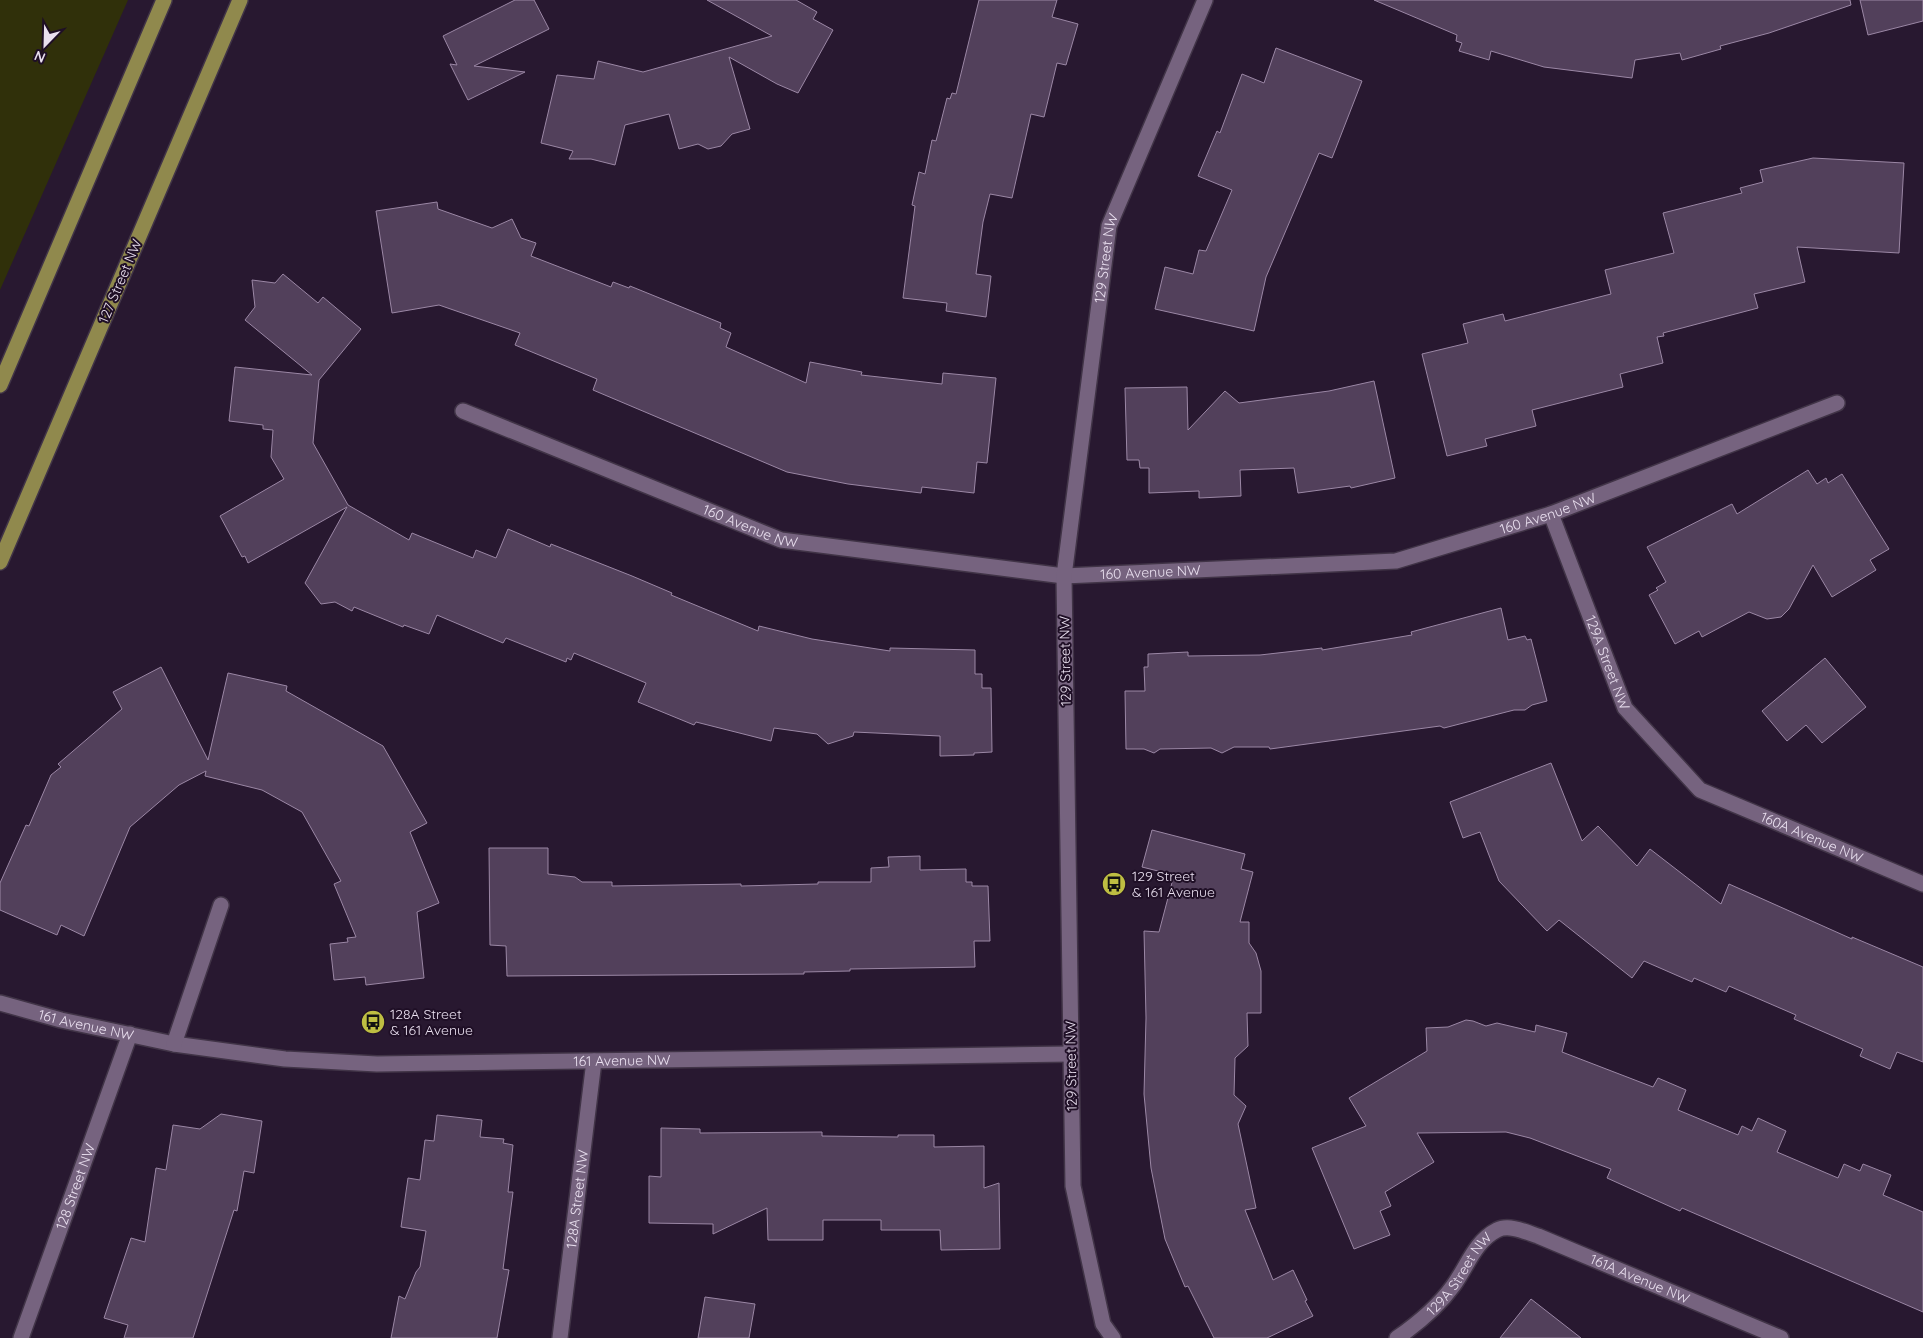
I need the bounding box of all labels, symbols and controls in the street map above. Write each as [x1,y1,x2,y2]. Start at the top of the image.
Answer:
north arrow [20,20,70,70]
text: N [32,47,48,67]
street label: 129 Street NW [1090,210,1122,304]
street label: 127 Street NW [94,236,146,326]
street label: 160 Avenue NW [1498,488,1599,538]
street label: 160 Avenue NW [700,500,799,551]
street label: 160 Avenue NW [1100,561,1201,583]
street label: 129A Street NW [1582,613,1634,713]
street label: 129 Street NW [1055,615,1075,706]
street label: 160A Avenue NW [1758,808,1866,867]
place label: 129 Street & 161 Avenue [1132,867,1215,901]
bus stop icon: 129 Street & 161 Avenue [1101,871,1127,897]
street label: 161 Avenue NW [37,1005,136,1044]
place label: 128A Street & 161 Avenue [390,1005,473,1039]
bus stop icon: 128A Street & 161 Avenue [360,1009,386,1035]
street label: 129 Street NW [1061,1020,1081,1111]
street label: 161 Avenue NW [573,1051,671,1070]
street label: 128 Street NW [52,1141,99,1232]
street label: 128A Street NW [562,1148,592,1249]
street label: 129A Street NW [1422,1228,1496,1320]
street label: 161A Avenue NW [1588,1250,1693,1308]

